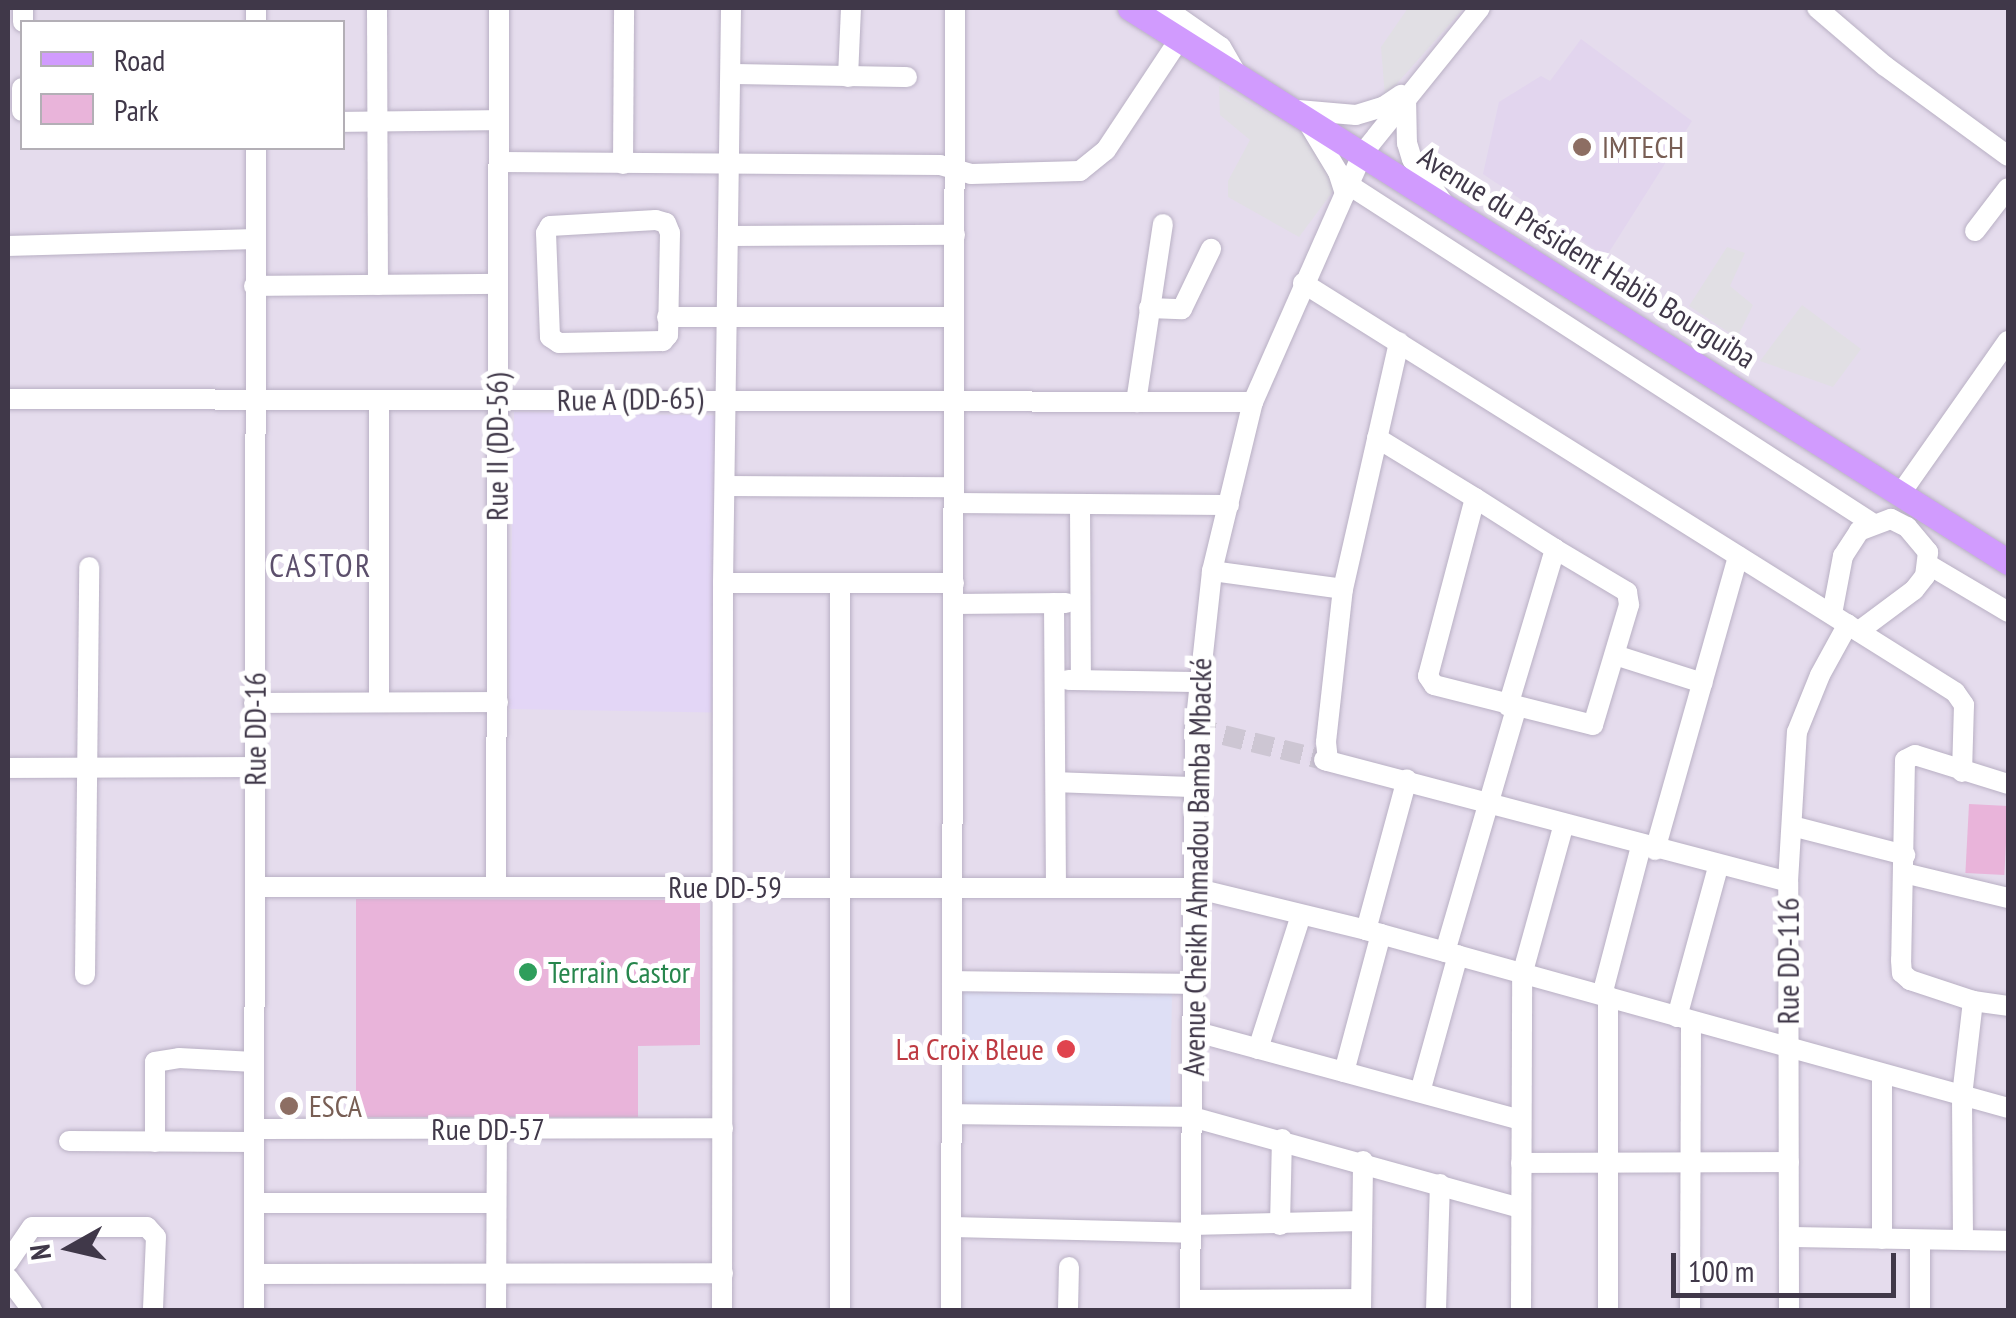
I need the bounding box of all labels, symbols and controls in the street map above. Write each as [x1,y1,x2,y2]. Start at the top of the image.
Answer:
legend [20,20,345,150]
text: Road [114,40,165,79]
text: Park [114,90,159,129]
place label: IMTECH [1602,129,1684,165]
marker: IMTECH [1571,136,1593,158]
street label: Avenue du Président Habib Bourguiba [1412,138,1762,376]
street label: Rue II (DD-56) [479,373,515,521]
street label: Rue A (DD-65) [556,380,704,418]
district label: CASTOR [269,546,373,584]
street label: Avenue Cheikh Ahmadou Bamba Mbacké [1175,657,1219,1077]
street label: Rue DD-16 [237,672,273,786]
street label: Rue DD-59 [668,869,782,905]
street label: Rue DD-116 [1770,898,1806,1024]
place label: Terrain Castor [548,954,690,990]
marker: Terrain Castor [517,961,539,983]
place label: La Croix Bleue [895,1031,1044,1067]
marker: La Croix Bleue [1053,1036,1079,1062]
place label: ESCA [309,1088,362,1124]
marker: ESCA [278,1095,300,1117]
street label: Rue DD-57 [431,1111,545,1147]
north arrow [20,1198,120,1298]
scale bar [1676,1233,1901,1295]
text: N [20,1242,59,1262]
text: 100 m [1688,1251,1754,1290]

